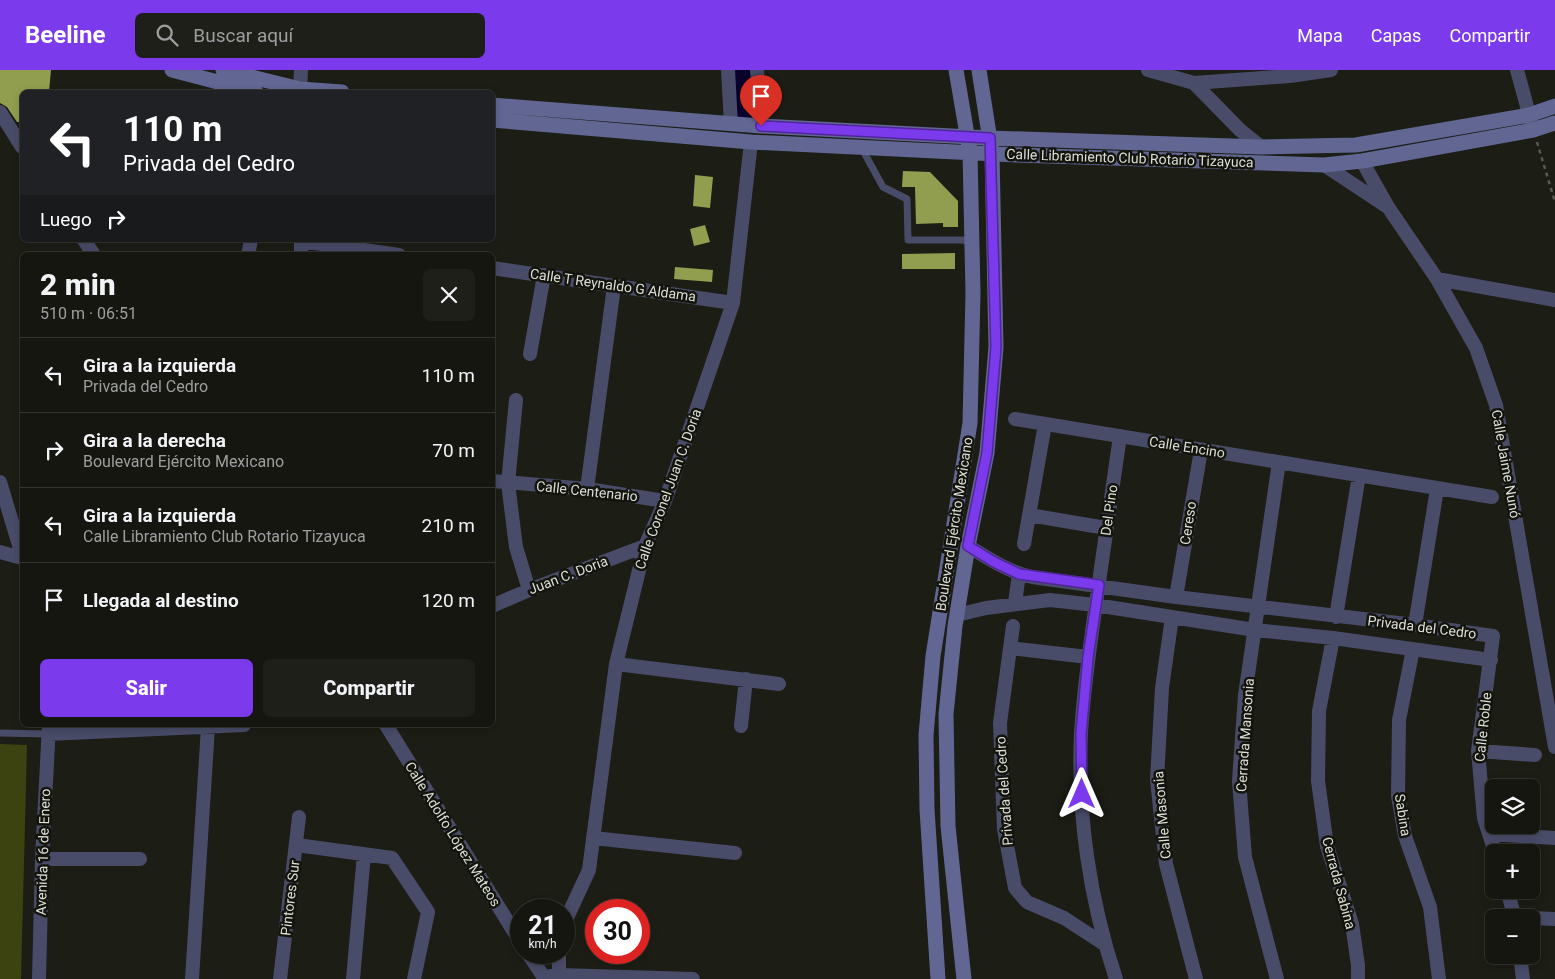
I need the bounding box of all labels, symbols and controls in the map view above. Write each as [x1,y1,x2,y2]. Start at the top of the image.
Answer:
search box [135,13,485,58]
text: Beeline [25,21,105,49]
icon: search [153,21,181,49]
text: Buscar aquí [193,24,293,47]
text: Mapa [1297,25,1343,46]
text: Capas [1371,25,1421,46]
text: Compartir [1449,25,1530,46]
pin [740,75,782,126]
icon: arrive [747,82,775,110]
text: 110 m [123,109,222,150]
icon: left [40,110,105,175]
street label: Calle Libramiento Club Rotario Tizayuca [1006,146,1254,170]
text: Privada del Cedro [123,151,295,176]
icon: right [102,205,130,233]
text: Luego [40,208,92,231]
street label: Calle T Reynaldo G Aldama [529,265,697,305]
text: 2 min [40,267,116,302]
button: close [423,269,475,321]
text: 510 m · 06:51 [40,304,137,323]
text: Gira a la izquierda [83,354,236,377]
icon: left [40,361,68,389]
text: 110 m [422,364,475,387]
text: Privada del Cedro [83,377,208,396]
street label: Calle Coronel Juan C. Doria [631,407,705,571]
street label: Calle Jaime Nunó [1489,409,1523,519]
text: Gira a la derecha [83,429,226,452]
street label: Calle Encino [1148,433,1226,461]
icon: right [40,436,68,464]
street label: Boulevard Ejército Mexicano [932,436,976,612]
text: 70 m [432,439,475,462]
text: Boulevard Ejército Mexicano [83,452,284,471]
street label: Calle Centenario [535,478,639,504]
street label: Del Pino [1097,483,1121,537]
street label: Cereso [1177,500,1199,546]
text: Gira a la izquierda [83,504,236,527]
icon: left [40,511,68,539]
text: 210 m [422,514,475,537]
text: Calle Libramiento Club Rotario Tizayuca [83,527,366,546]
street label: Juan C. Doria [526,553,610,597]
icon: arrive [40,586,68,614]
text: Llegada al destino [83,589,239,612]
text: 120 m [422,589,475,612]
street label: Privada del Cedro [1367,612,1477,642]
button: Salir [40,659,253,717]
button: Compartir [263,659,475,717]
street label: Cerrada Mansonia [1233,678,1257,792]
street label: Calle Roble [1471,691,1495,763]
street label: Privada del Cedro [992,736,1016,846]
street label: Calle Adolfo López Mateos [402,759,504,909]
position arrow [1055,767,1107,819]
street label: Calle Masonia [1150,770,1174,860]
map controls [1485,779,1540,964]
button: layers [1485,779,1540,834]
street label: Avenida 16 de Enero [33,788,53,916]
street label: Sabina [1392,793,1414,837]
street label: Cerrada Sabina [1319,835,1359,931]
button: + [1485,844,1540,899]
street label: Pintores Sur [277,859,303,937]
speed limit sign: 30 [585,899,650,964]
button: − [1485,909,1540,964]
text: 21 [528,911,557,940]
text: km/h [528,937,557,951]

